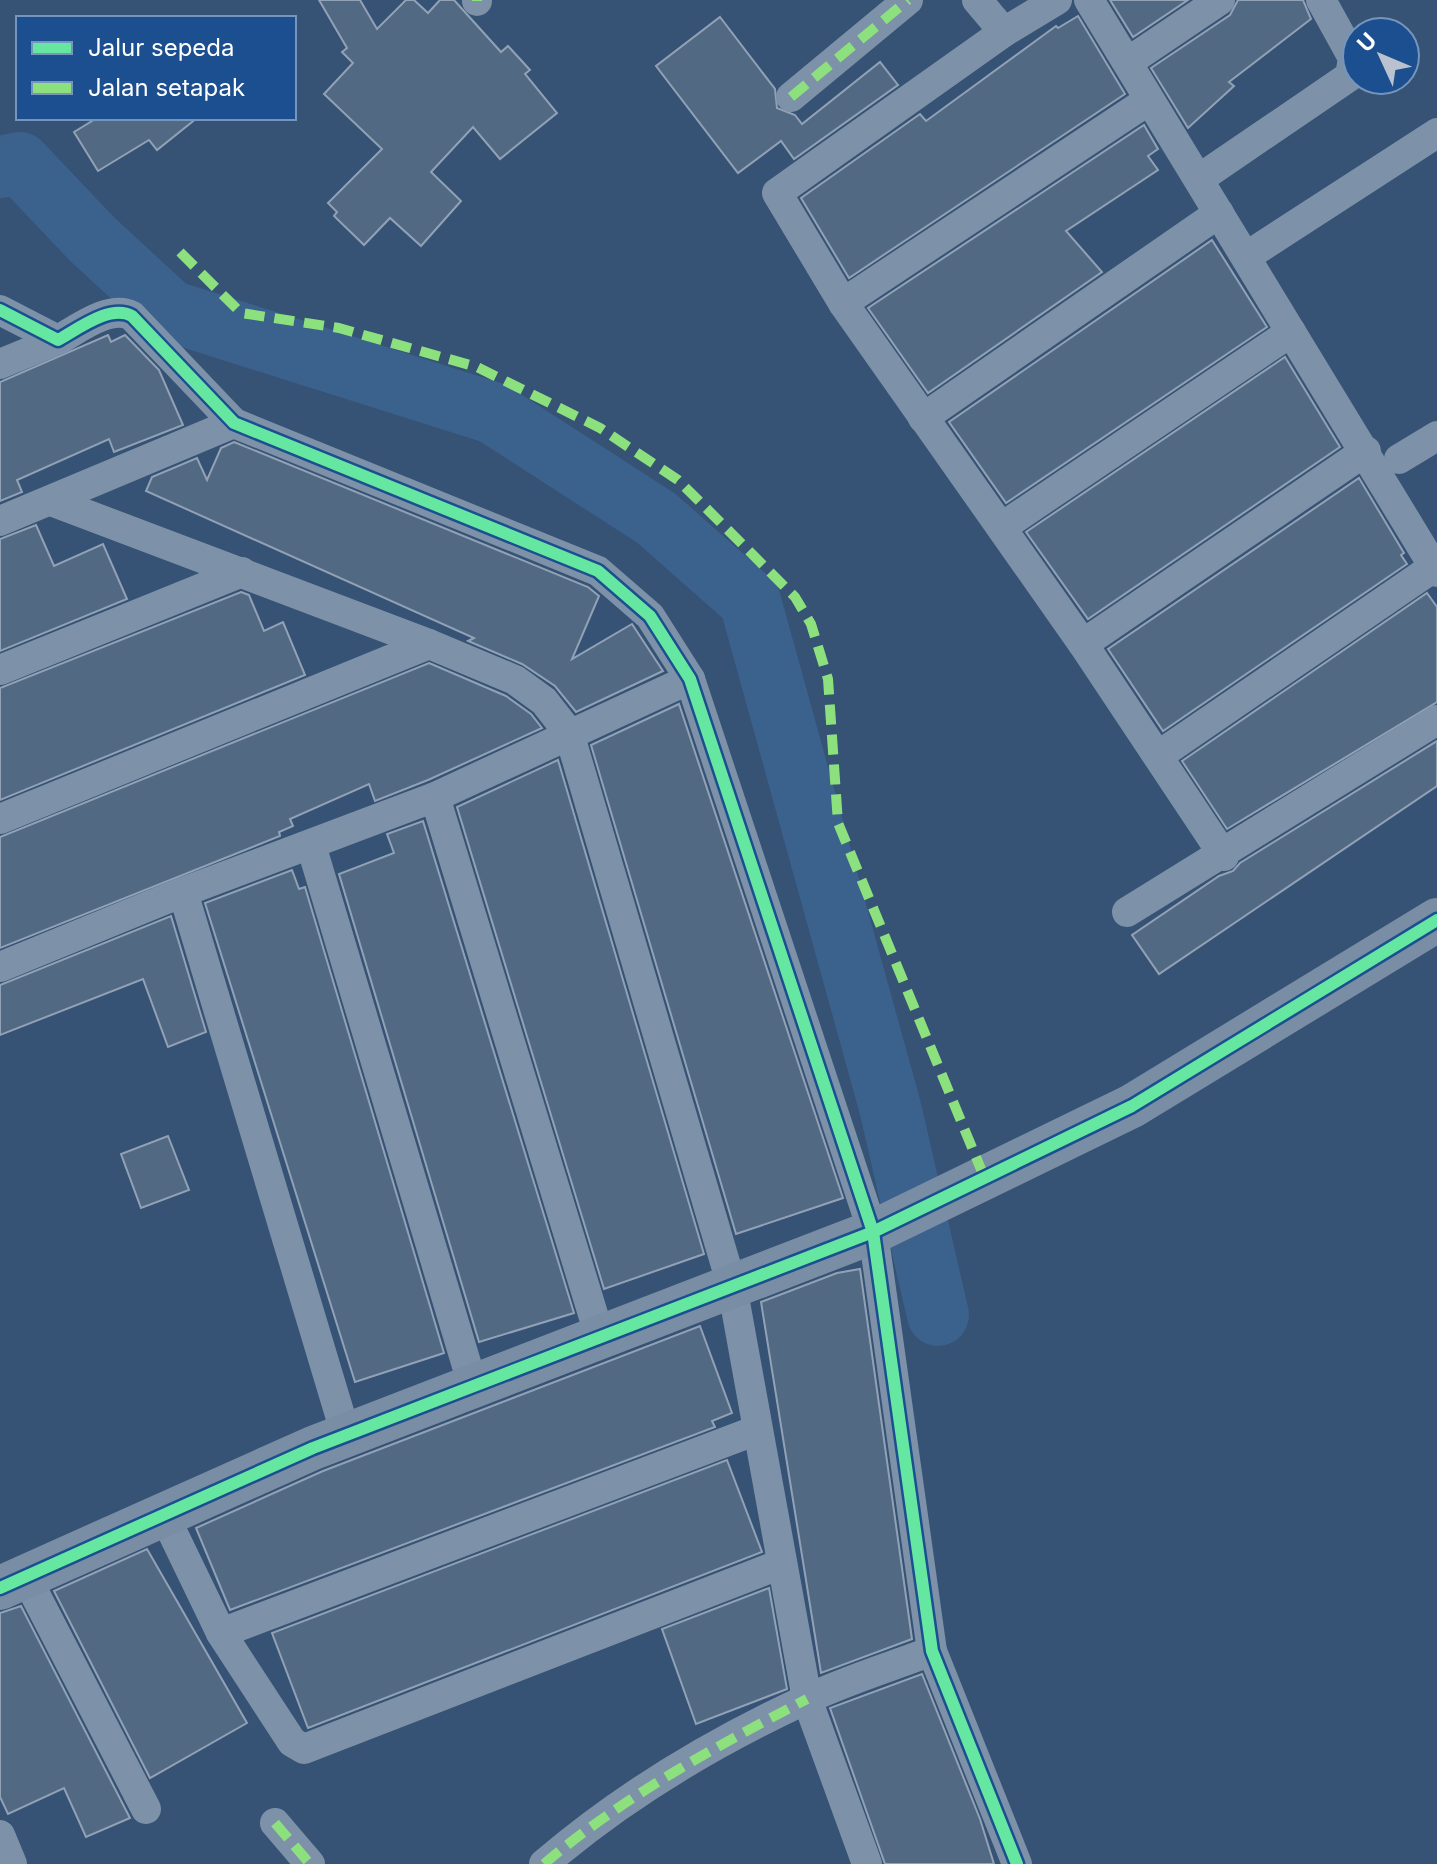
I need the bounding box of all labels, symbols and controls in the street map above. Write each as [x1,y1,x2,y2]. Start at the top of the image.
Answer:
legend [16,16,296,120]
north arrow [1341,16,1421,96]
text: U [1352,27,1382,57]
text: Jalur sepeda [88,33,234,62]
text: Jalan setapak [88,73,245,102]

